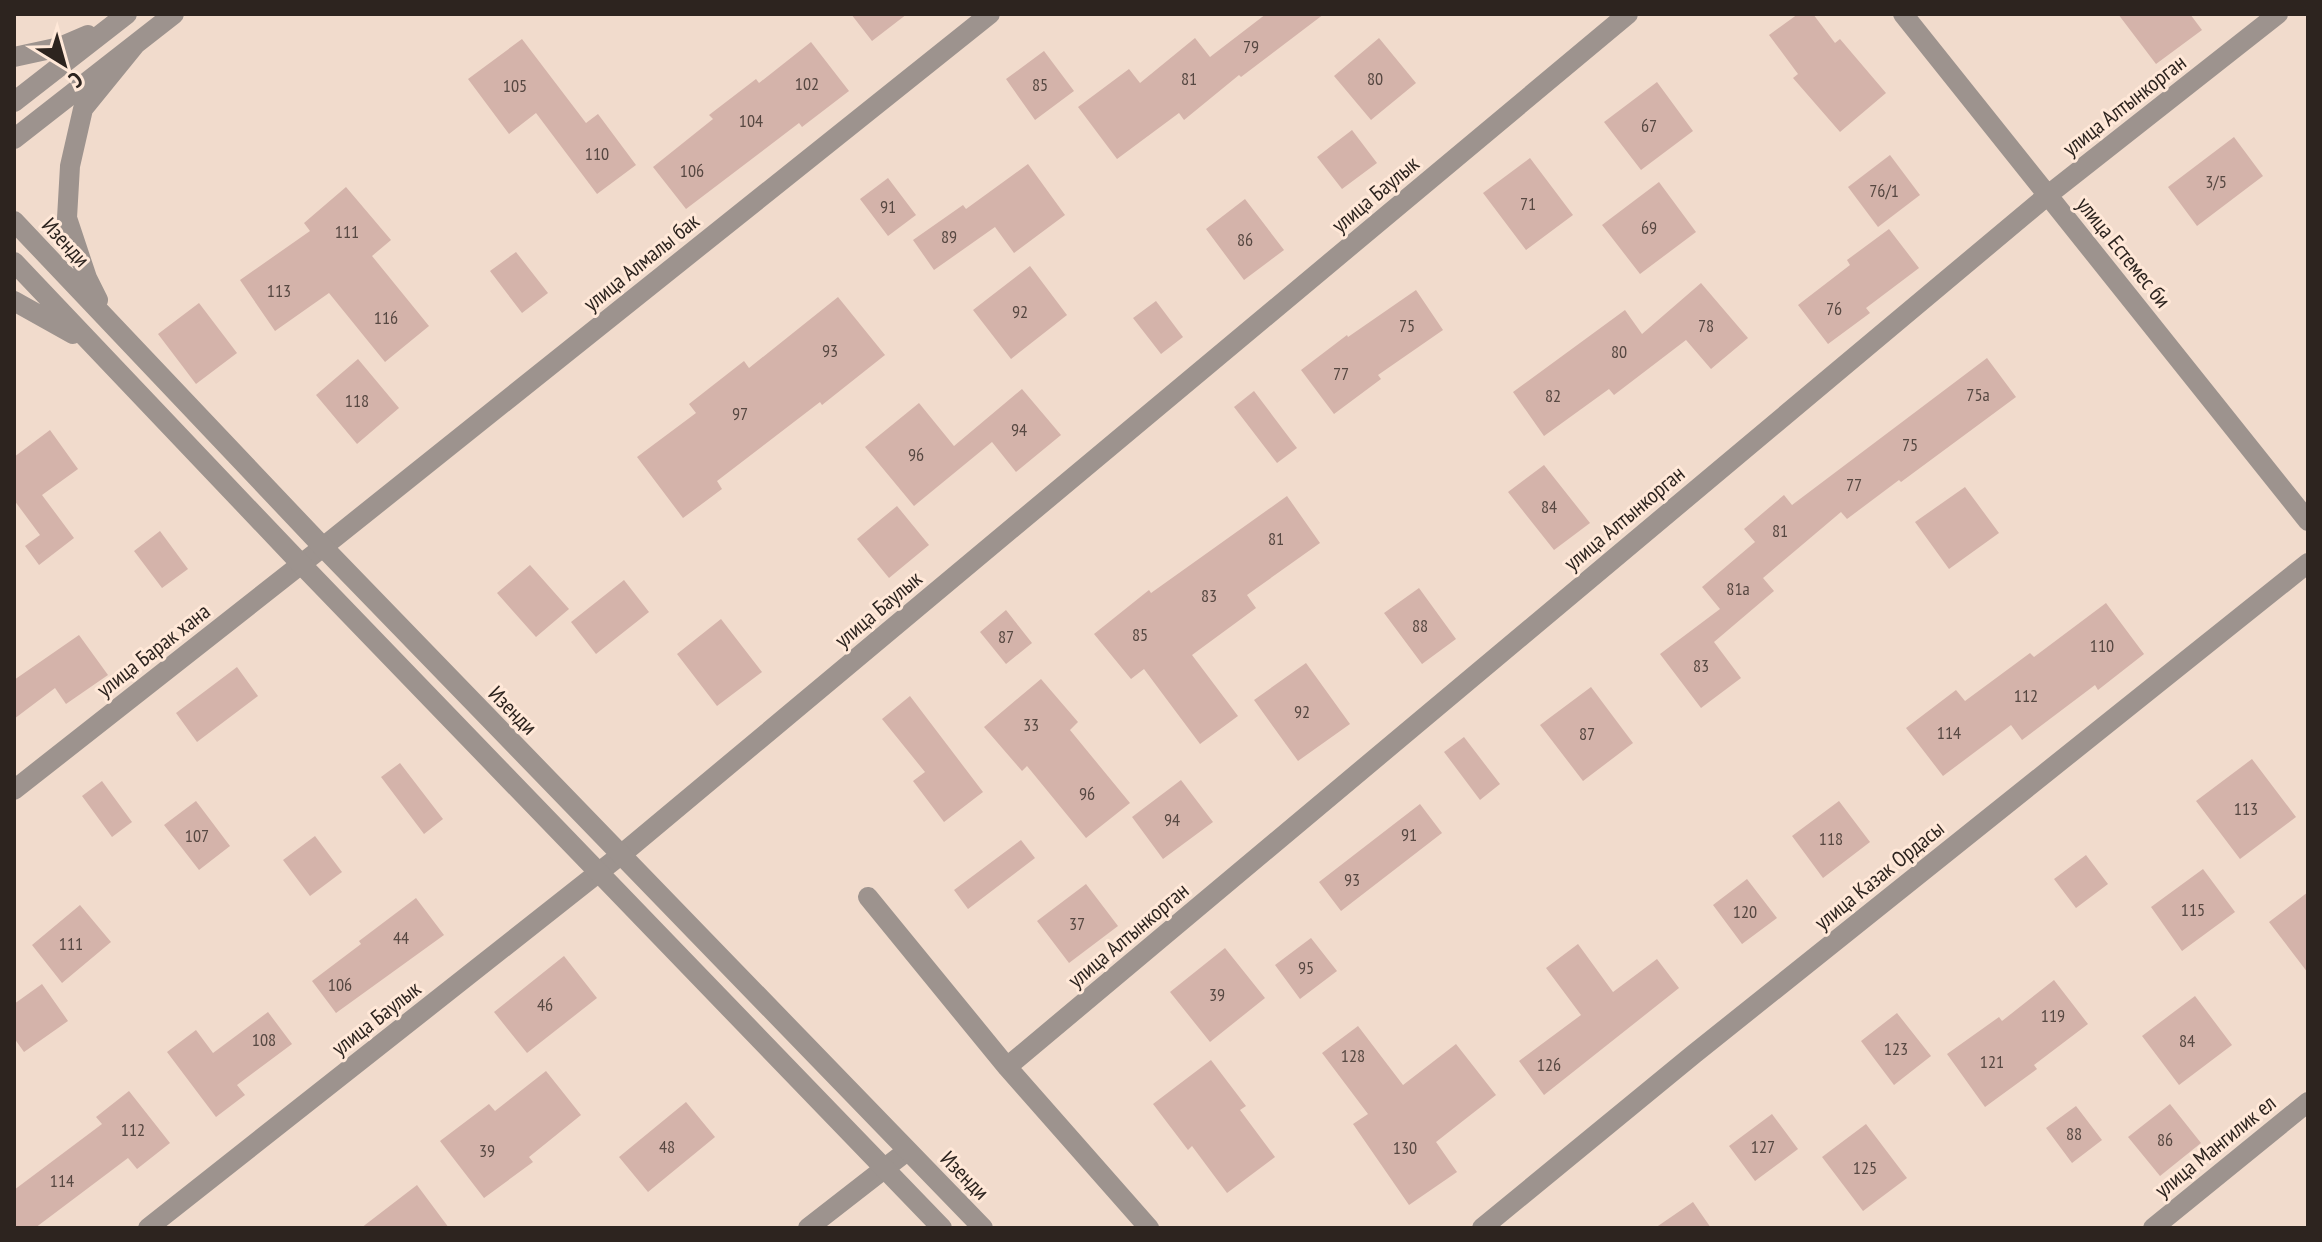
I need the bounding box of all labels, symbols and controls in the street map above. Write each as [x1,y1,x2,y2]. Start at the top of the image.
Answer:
north arrow [24,24,104,104]
house number: 79 [1243,35,1259,58]
street label: улица Алтынкорган [2057,48,2191,162]
text: С [64,66,88,94]
house number: 81 [1181,67,1197,90]
house number: 80 [1367,67,1383,90]
house number: 102 [795,72,819,95]
house number: 85 [1032,73,1048,96]
house number: 105 [503,74,527,97]
house number: 104 [739,109,763,132]
house number: 67 [1641,114,1657,137]
house number: 110 [585,142,609,165]
street label: улица Баулык [1326,149,1425,239]
house number: 106 [680,159,704,182]
house number: 3/5 [2205,170,2227,193]
house number: 76/1 [1869,179,1899,202]
street label: улица Естемес би [2071,191,2177,313]
house number: 71 [1520,192,1536,215]
house number: 91 [880,195,896,218]
street label: улица Алмалы бак [577,206,705,317]
street label: Изенди [36,211,96,273]
house number: 69 [1641,216,1657,239]
house number: 111 [335,220,359,243]
house number: 89 [941,225,957,248]
house number: 86 [1237,228,1253,251]
house number: 113 [267,279,291,302]
house number: 76 [1826,297,1842,320]
house number: 92 [1012,300,1028,323]
house number: 116 [374,306,398,329]
house number: 75 [1399,314,1415,337]
house number: 78 [1698,314,1714,337]
house number: 93 [822,339,838,362]
house number: 80 [1611,340,1627,363]
house number: 77 [1333,362,1349,385]
house number: 75а [1966,383,1990,406]
house number: 82 [1545,384,1561,407]
house number: 118 [345,389,369,412]
house number: 97 [732,402,748,425]
house number: 94 [1011,418,1027,441]
house number: 75 [1902,433,1918,456]
house number: 96 [908,443,924,466]
street label: улица Алтынкорган [1558,459,1690,577]
house number: 77 [1846,473,1862,496]
house number: 84 [1541,495,1557,518]
house number: 81 [1772,519,1788,542]
house number: 81 [1268,527,1284,550]
street label: улица Баулык [829,564,928,654]
house number: 81а [1726,577,1750,600]
house number: 83 [1201,584,1217,607]
street label: улица Барак хана [91,597,215,703]
house number: 88 [1412,614,1428,637]
house number: 85 [1132,623,1148,646]
house number: 87 [998,625,1014,648]
house number: 110 [2090,634,2114,657]
house number: 83 [1693,654,1709,677]
street label: Изенди [483,680,543,740]
house number: 112 [2014,684,2038,707]
house number: 92 [1294,700,1310,723]
house number: 33 [1023,713,1039,736]
house number: 114 [1937,721,1961,744]
house number: 87 [1579,722,1595,745]
house number: 96 [1079,782,1095,805]
house number: 113 [2234,797,2258,820]
house number: 94 [1164,808,1180,831]
street label: улица Казак Ордасы [1808,814,1950,936]
house number: 91 [1401,823,1417,846]
house number: 107 [185,824,209,847]
house number: 118 [1819,827,1843,850]
house number: 93 [1344,868,1360,891]
street label: улица Алтынкорган [1062,876,1194,994]
house number: 115 [2181,898,2205,921]
house number: 120 [1733,900,1757,923]
house number: 37 [1069,912,1085,935]
house number: 44 [393,926,409,949]
house number: 111 [59,932,83,955]
house number: 95 [1298,956,1314,979]
house number: 106 [328,973,352,996]
street label: улица Баулык [326,974,427,1062]
house number: 39 [1209,983,1225,1006]
house number: 46 [537,993,553,1016]
house number: 119 [2041,1004,2065,1027]
house number: 108 [252,1028,276,1051]
house number: 84 [2179,1029,2195,1052]
house number: 123 [1884,1037,1908,1060]
house number: 128 [1341,1044,1365,1067]
house number: 121 [1980,1050,2004,1073]
house number: 126 [1537,1053,1561,1076]
street label: улица Мангилик ел [2149,1089,2281,1203]
house number: 112 [121,1118,145,1141]
house number: 88 [2066,1122,2082,1145]
house number: 86 [2157,1128,2173,1151]
house number: 48 [659,1135,675,1158]
house number: 127 [1751,1135,1775,1158]
house number: 130 [1393,1136,1417,1159]
house number: 39 [479,1139,495,1162]
street label: Изенди [935,1145,995,1205]
house number: 125 [1853,1156,1877,1179]
house number: 114 [50,1169,74,1192]

